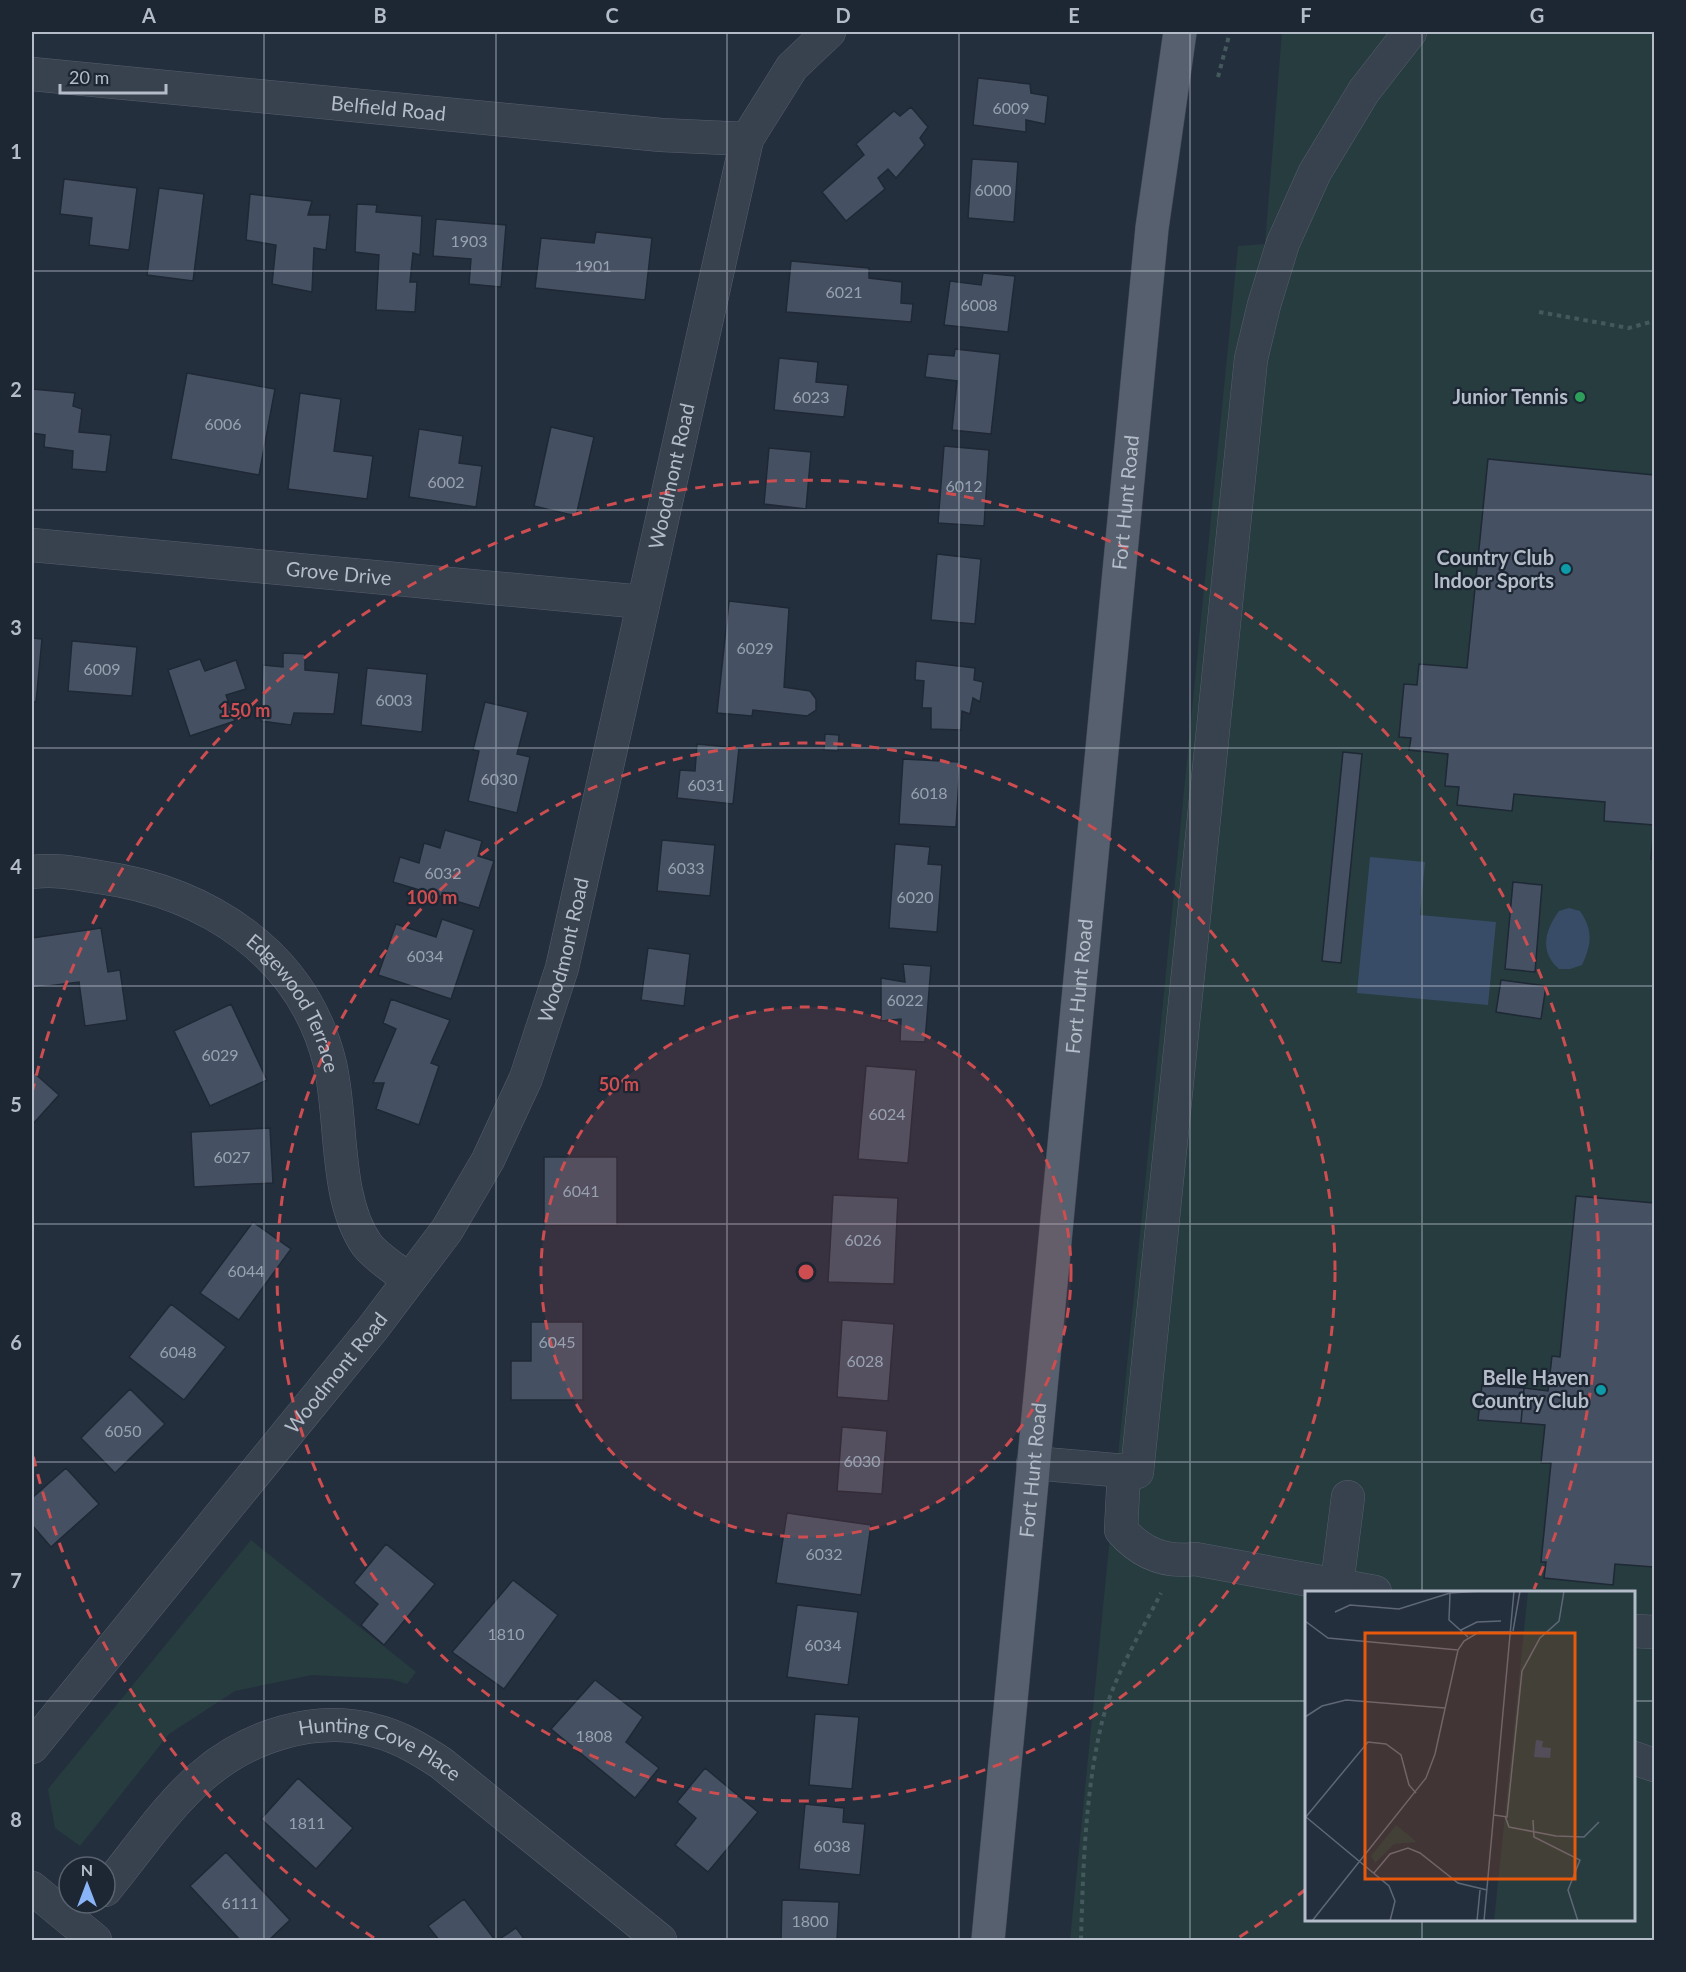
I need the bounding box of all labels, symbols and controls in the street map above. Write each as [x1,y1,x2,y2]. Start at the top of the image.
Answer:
text: A [141,3,156,27]
text: B [373,3,387,27]
text: C [605,3,619,27]
text: D [835,3,851,27]
text: E [1068,3,1080,27]
text: F [1300,3,1312,27]
text: G [1530,3,1544,27]
scale bar [60,57,166,95]
text: 20 m [69,66,109,88]
street label: Belfield Road [330,90,447,125]
house number: 6009 [992,98,1030,117]
text: 1 [10,139,22,163]
house number: 6000 [974,180,1012,199]
house number: 1903 [450,231,488,250]
house number: 1901 [574,256,612,275]
house number: 6021 [825,282,863,301]
house number: 6008 [960,295,998,314]
text: 2 [10,377,22,401]
place label: Junior Tennis [1453,384,1568,408]
house number: 6023 [792,387,830,406]
marker: Junior Tennis [1573,390,1587,404]
street label: Woodmont Road [643,401,699,551]
house number: 6006 [204,414,242,433]
street label: Fort Hunt Road [1106,434,1143,571]
house number: 6002 [427,472,465,491]
house number: 6012 [945,476,983,495]
place label: Country Club Indoor Sports [1433,545,1554,592]
street label: Grove Drive [285,556,393,589]
marker: Country Club Indoor Sports [1559,562,1573,576]
text: 3 [10,615,22,639]
house number: 6029 [736,638,774,657]
house number: 6009 [83,659,121,678]
house number: 6003 [375,690,413,709]
text: 150 m [220,699,270,721]
house number: 6030 [480,769,518,788]
house number: 6031 [687,775,725,794]
house number: 6018 [910,783,948,802]
text: 4 [10,854,22,878]
house number: 6033 [667,858,705,877]
house number: 6032 [424,863,462,882]
street label: Woodmont Road [532,875,593,1025]
text: 100 m [407,886,457,908]
house number: 6020 [896,887,934,906]
street label: Fort Hunt Road [1060,918,1097,1055]
street label: Edgewood Terrace [242,928,345,1075]
house number: 6034 [406,946,444,965]
house number: 6022 [886,990,924,1009]
house number: 6029 [201,1045,239,1064]
text: 50 m [599,1073,639,1095]
text: 5 [10,1092,22,1116]
house number: 6024 [868,1104,906,1123]
house number: 6027 [213,1147,251,1166]
house number: 6041 [562,1181,600,1200]
house number: 6026 [844,1230,882,1249]
house number: 6044 [227,1261,265,1280]
centre of rings [796,1262,816,1282]
street label: Woodmont Road [279,1307,392,1438]
text: 6 [10,1330,22,1354]
house number: 6045 [538,1332,576,1351]
house number: 6048 [159,1342,197,1361]
house number: 6028 [846,1351,884,1370]
place label: Belle Haven Country Club [1471,1365,1589,1412]
marker: Belle Haven Country Club [1594,1383,1608,1397]
street label: Fort Hunt Road [1014,1402,1050,1539]
house number: 6050 [104,1421,142,1440]
house number: 6030 [843,1451,881,1470]
house number: 6032 [805,1544,843,1563]
text: 7 [10,1568,22,1592]
inset map [1305,1591,1635,1921]
house number: 1810 [487,1624,525,1643]
house number: 6034 [804,1635,842,1654]
street label: Hunting Cove Place [297,1712,466,1785]
house number: 1808 [575,1726,613,1745]
text: 8 [10,1807,22,1831]
house number: 1811 [288,1813,326,1832]
house number: 6038 [813,1836,851,1855]
north arrow [57,1855,117,1915]
text: N [81,1860,93,1879]
house number: 6111 [221,1893,259,1912]
house number: 1800 [791,1911,829,1930]

